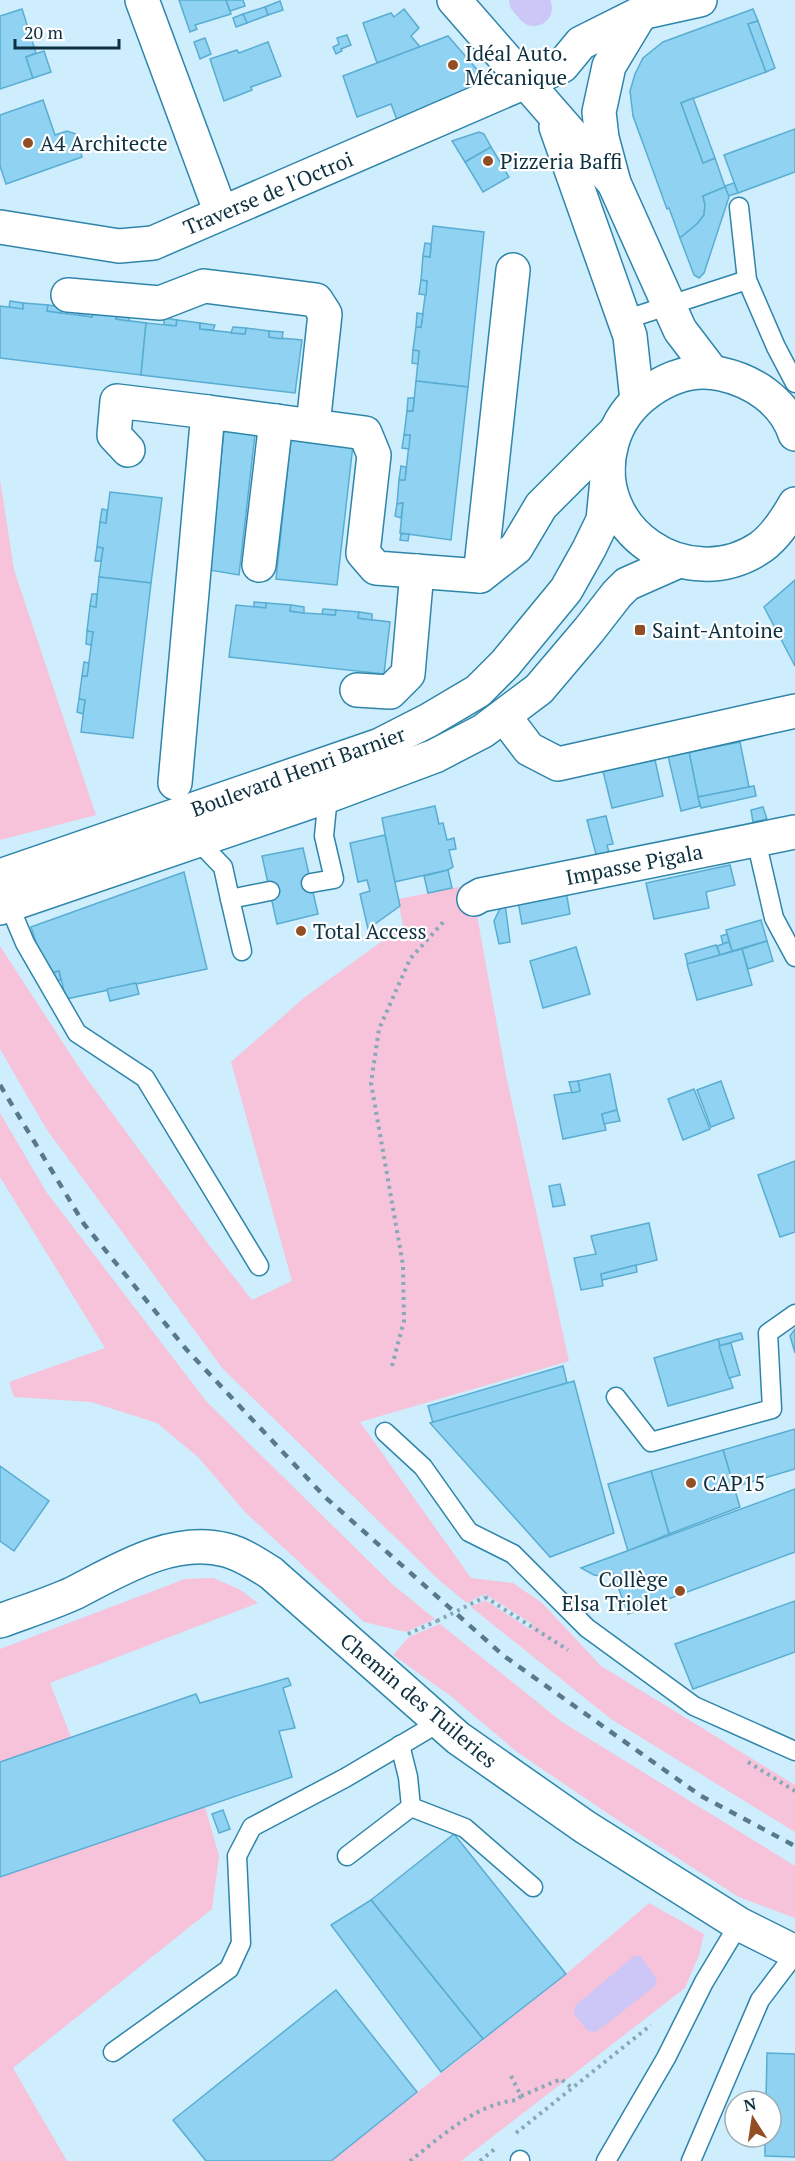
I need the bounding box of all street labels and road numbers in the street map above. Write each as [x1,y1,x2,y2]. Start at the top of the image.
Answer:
street label: Traverse de l'Octroi [179,145,357,241]
street label: Boulevard Henri Barnier [187,719,409,823]
street label: Impasse Pigala [563,837,705,891]
street label: Chemin des Tuileries [335,1626,503,1774]

